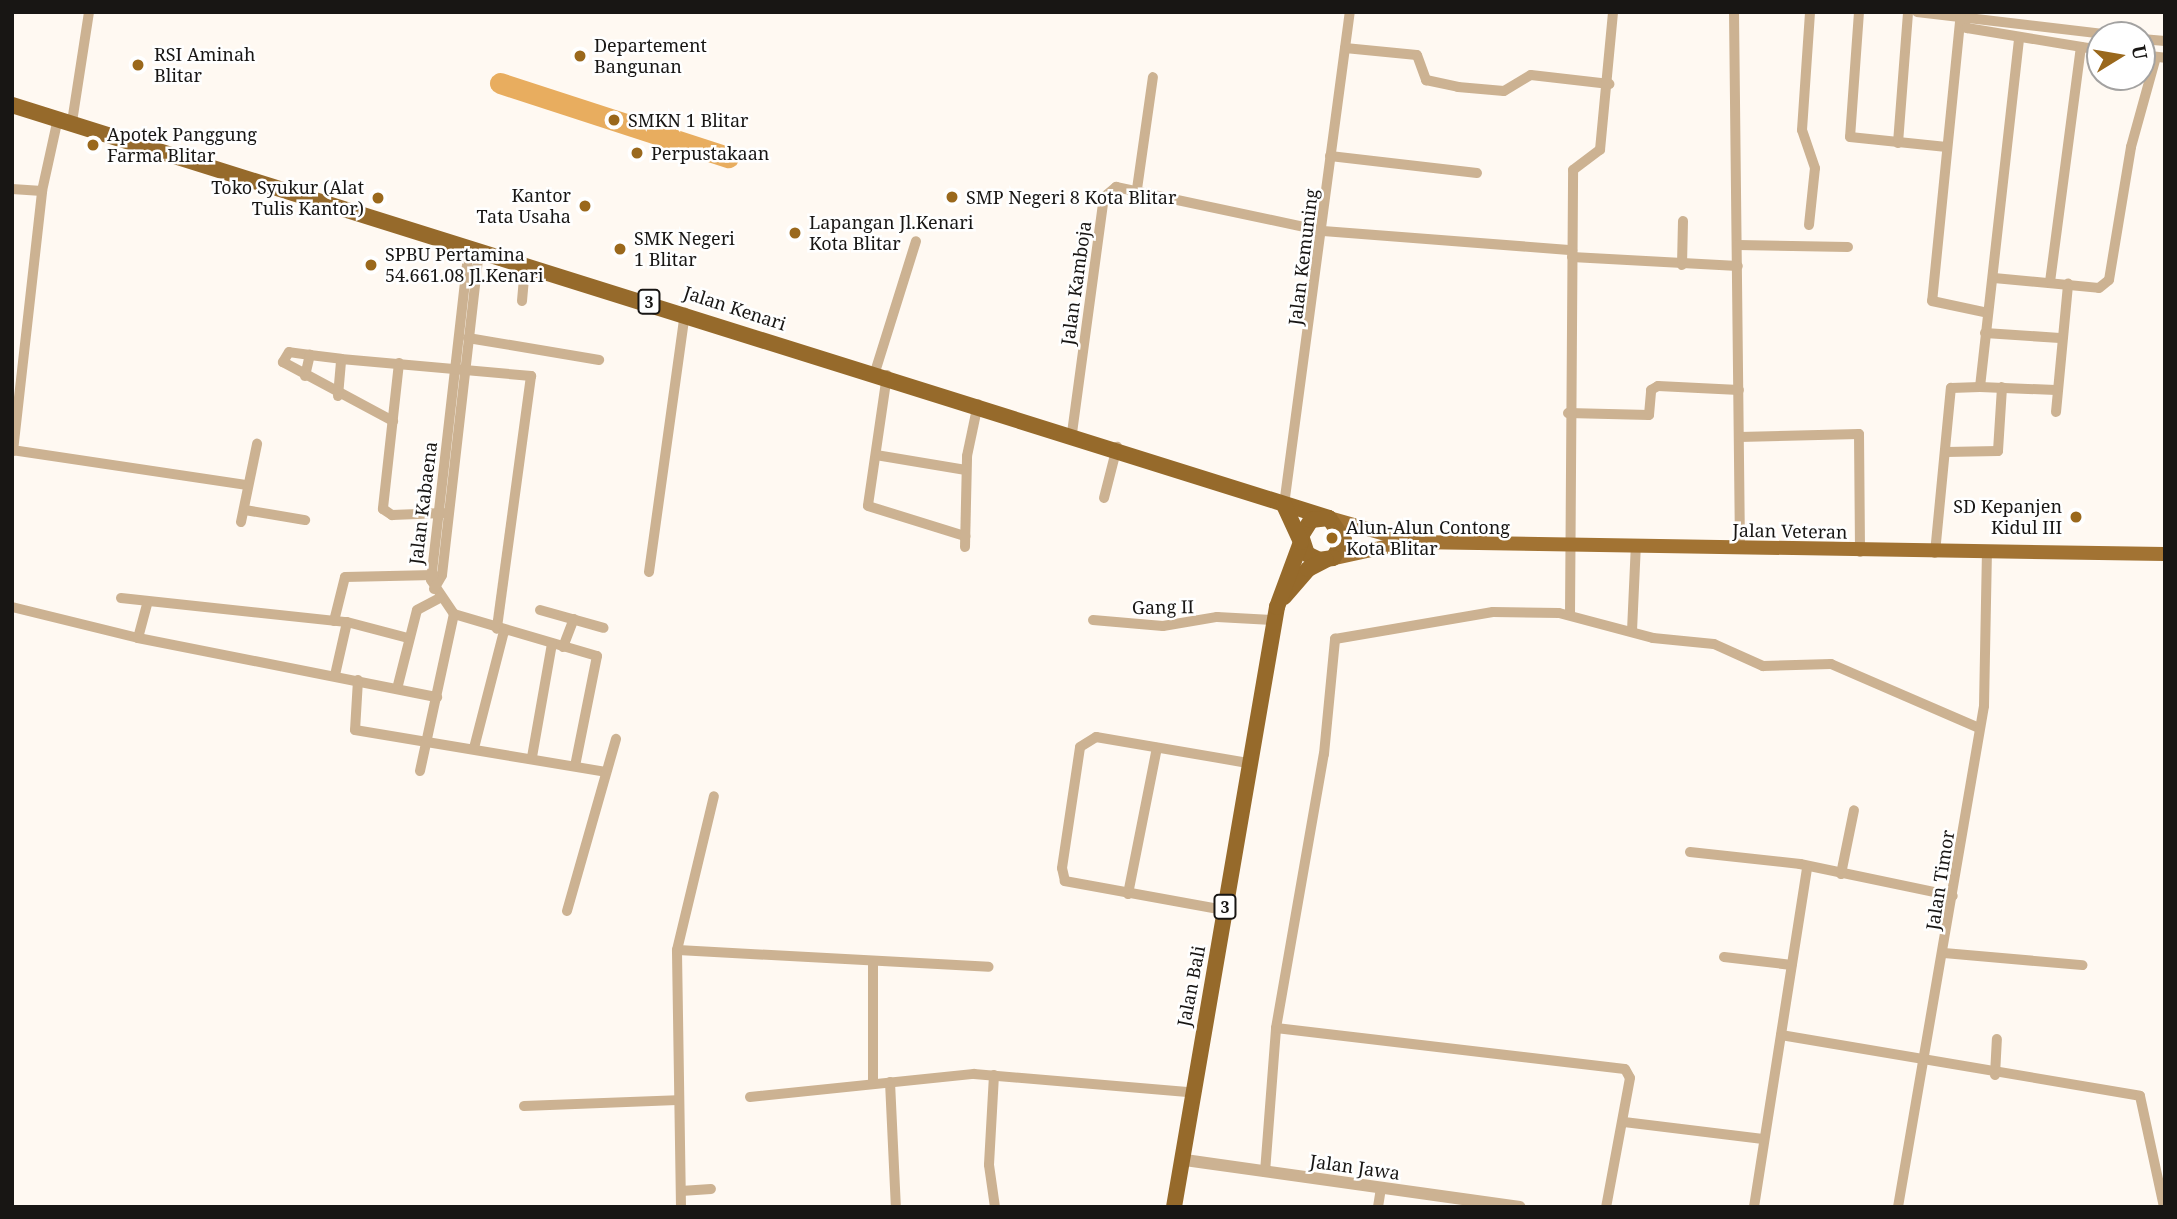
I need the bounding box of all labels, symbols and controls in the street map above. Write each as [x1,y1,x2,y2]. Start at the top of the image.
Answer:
north arrow [2086,21,2156,91]
place label: Departement Bangunan [594,35,707,78]
text: U [2126,43,2154,62]
place label: RSI Aminah Blitar [154,44,256,86]
marker: Departement Bangunan [572,48,588,64]
marker: RSI Aminah Blitar [128,55,148,75]
place label: SMKN 1 Blitar [628,109,748,131]
marker: SMKN 1 Blitar [606,112,622,128]
place label: Apotek Panggung Farma Blitar [107,124,257,166]
marker: Apotek Panggung Farma Blitar [85,137,101,153]
place label: Perpustakaan [651,142,769,164]
marker: Perpustakaan [629,145,645,161]
place label: Toko Syukur (Alat Tulis Kantor) [211,177,364,220]
place label: Kantor Tata Usaha [477,185,571,228]
place label: SMP Negeri 8 Kota Blitar [966,186,1176,208]
street label: Jalan Kemuning [1284,187,1322,327]
marker: SMP Negeri 8 Kota Blitar [944,189,960,205]
marker: Toko Syukur (Alat Tulis Kantor) [370,190,386,206]
marker: Kantor Tata Usaha [577,198,593,214]
place label: Lapangan Jl.Kenari Kota Blitar [809,212,974,255]
street label: Jalan Kamboja [1057,219,1095,347]
marker: Lapangan Jl.Kenari Kota Blitar [787,225,803,241]
place label: SMK Negeri 1 Blitar [634,228,735,270]
marker: SMK Negeri 1 Blitar [612,241,628,257]
place label: SPBU Pertamina 54.661.08 Jl.Kenari [385,244,543,286]
marker: SPBU Pertamina 54.661.08 Jl.Kenari [363,257,379,273]
street label: Jalan Kenari [681,281,789,335]
road number: 3 [637,290,661,314]
street label: Jalan Kabaena [405,440,441,566]
place label: SD Kepanjen Kidul III [1953,496,2062,538]
marker: SD Kepanjen Kidul III [2068,509,2084,525]
place label: Alun-Alun Contong Kota Blitar [1346,517,1510,560]
street label: Jalan Veteran [1732,519,1848,543]
marker: Alun-Alun Contong Kota Blitar [1324,530,1340,546]
street label: Gang II [1132,596,1194,618]
street label: Jalan Timor [1921,828,1959,932]
road number: 3 [1213,894,1237,920]
street label: Jalan Bali [1173,944,1209,1028]
street label: Jalan Jawa [1309,1150,1401,1184]

